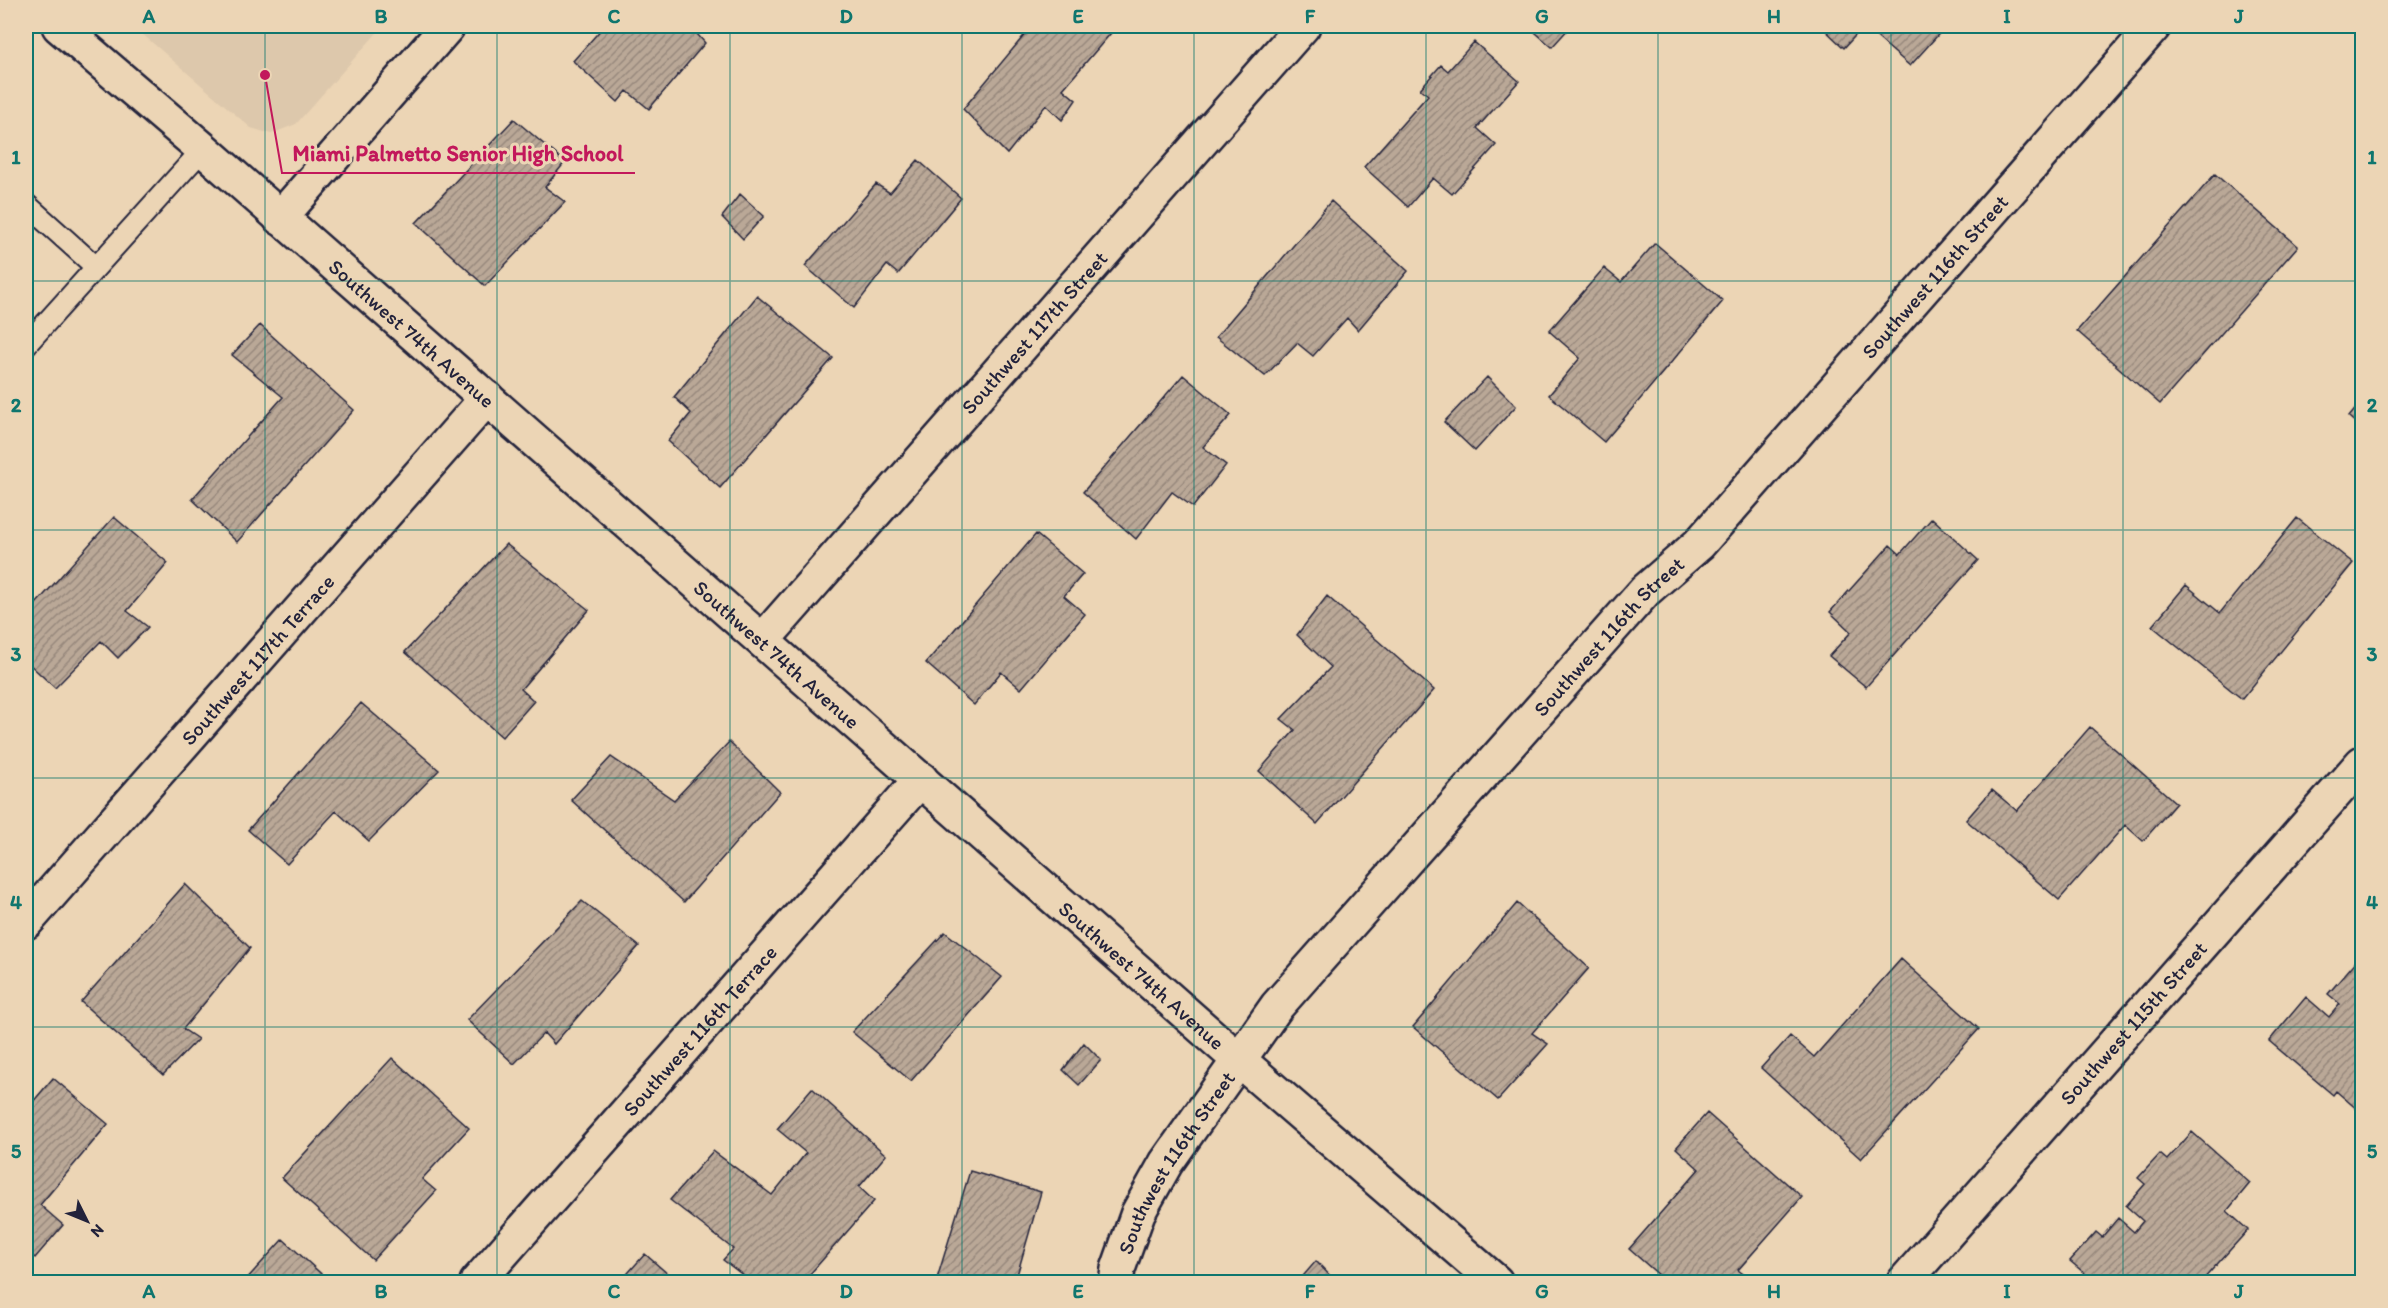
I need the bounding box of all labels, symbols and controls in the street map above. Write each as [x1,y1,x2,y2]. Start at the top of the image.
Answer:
text: A [142,4,156,28]
text: B [375,4,388,28]
text: C [608,4,621,28]
text: D [839,4,853,28]
text: E [1072,4,1084,28]
text: F [1305,4,1316,28]
text: G [1535,4,1549,28]
text: H [1767,4,1781,28]
text: I [2003,4,2011,28]
text: J [2233,4,2244,28]
callout: Miami Palmetto Senior High School [282,133,635,173]
text: Miami Palmetto Senior High School [293,140,624,167]
text: 1 [11,145,21,169]
text: 1 [2367,145,2377,169]
street label: Southwest 116th Street [1856,189,2013,363]
street label: Southwest 117th Street [955,245,1112,419]
street label: Southwest 74th Avenue [324,253,500,413]
text: 2 [11,393,22,417]
text: 2 [2367,393,2378,417]
street label: Southwest 116th Street [1528,551,1689,721]
street label: Southwest 117th Terrace [175,569,339,750]
street label: Southwest 74th Avenue [689,574,865,734]
text: 3 [11,642,22,666]
text: 3 [2367,642,2378,666]
text: 4 [10,890,22,914]
text: 4 [2366,890,2378,914]
street label: Southwest 74th Avenue [1054,895,1230,1055]
street label: Southwest 115th Street [2054,936,2212,1109]
street label: Southwest 116th Terrace [617,939,782,1121]
street label: Southwest 116th Street [1112,1066,1240,1257]
text: 5 [11,1139,22,1163]
text: 5 [2367,1139,2378,1163]
north arrow [57,1191,117,1251]
text: N [87,1220,108,1241]
text: A [142,1279,156,1303]
text: B [375,1279,388,1303]
text: C [608,1279,621,1303]
text: D [839,1279,853,1303]
text: E [1072,1279,1084,1303]
text: F [1305,1279,1316,1303]
text: G [1535,1279,1549,1303]
text: H [1767,1279,1781,1303]
text: I [2003,1279,2011,1303]
text: J [2233,1279,2244,1303]

